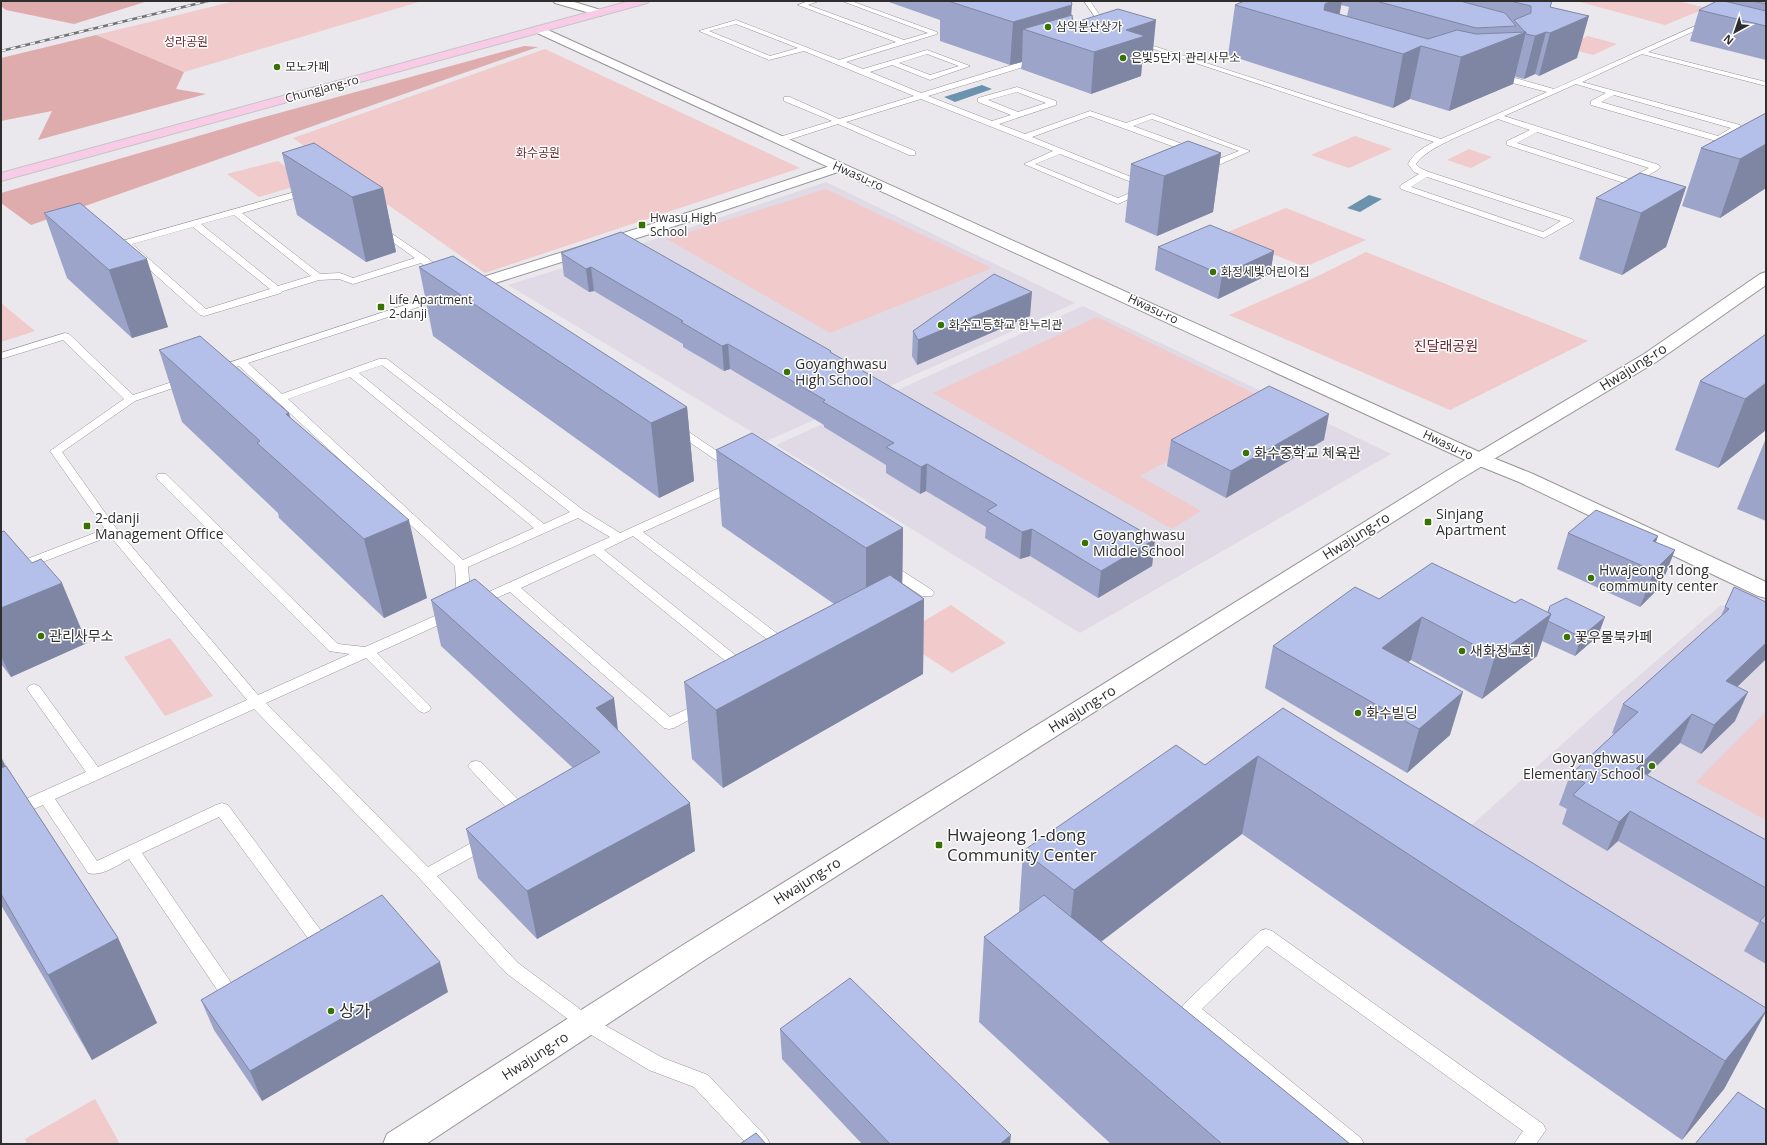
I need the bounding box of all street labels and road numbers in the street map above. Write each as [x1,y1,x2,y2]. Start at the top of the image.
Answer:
street label: Chungjang-ro [283,71,361,107]
street label: Hwasu-ro [830,157,886,194]
street label: Hwasu-ro [1125,289,1181,328]
street label: Hwajung-ro [1596,338,1670,395]
street label: Hwasu-ro [1420,425,1476,464]
street label: Hwajung-ro [1319,507,1393,564]
street label: Hwajung-ro [1045,680,1119,737]
street label: Hwajung-ro [770,852,844,909]
street label: Hwajung-ro [498,1027,572,1084]

